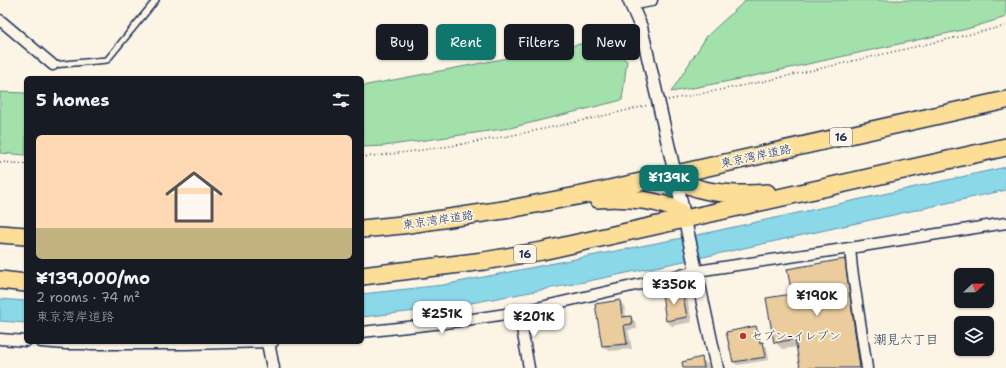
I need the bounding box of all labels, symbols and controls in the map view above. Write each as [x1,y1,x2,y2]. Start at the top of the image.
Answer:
chip: Buy [376,24,428,60]
chip: Rent [436,24,496,60]
chip: Filters [504,24,574,60]
chip: New [582,24,640,60]
text: 5 homes [36,89,109,111]
icon: filters [330,89,352,111]
road number: 16 [830,128,852,146]
street label: 東京湾岸道路 [719,141,793,171]
icon: home [158,161,230,233]
pin: ¥139K [641,165,697,199]
text: ¥139K [648,169,690,186]
street label: 東京湾岸道路 [401,207,475,233]
road number: 16 [514,245,536,263]
text: ¥139,000/mo [36,267,150,289]
north arrow [954,268,994,308]
map controls [954,268,994,356]
pin: ¥350K [646,272,702,306]
text: ¥350K [652,276,696,293]
pin: ¥190K [789,283,845,317]
text: ¥190K [796,287,838,304]
text: 2 rooms · 74 m² [36,289,140,306]
pin: ¥251K [414,301,470,335]
pin: ¥201K [506,304,562,338]
text: ¥251K [422,305,462,322]
text: 東京湾岸道路 [36,308,114,325]
text: ¥201K [513,308,555,325]
button: layers [954,316,994,356]
place label: セブン-イレブン [751,328,841,344]
marker: セブン-イレブン [738,331,748,341]
district label: 潮見六丁目 [873,331,939,348]

